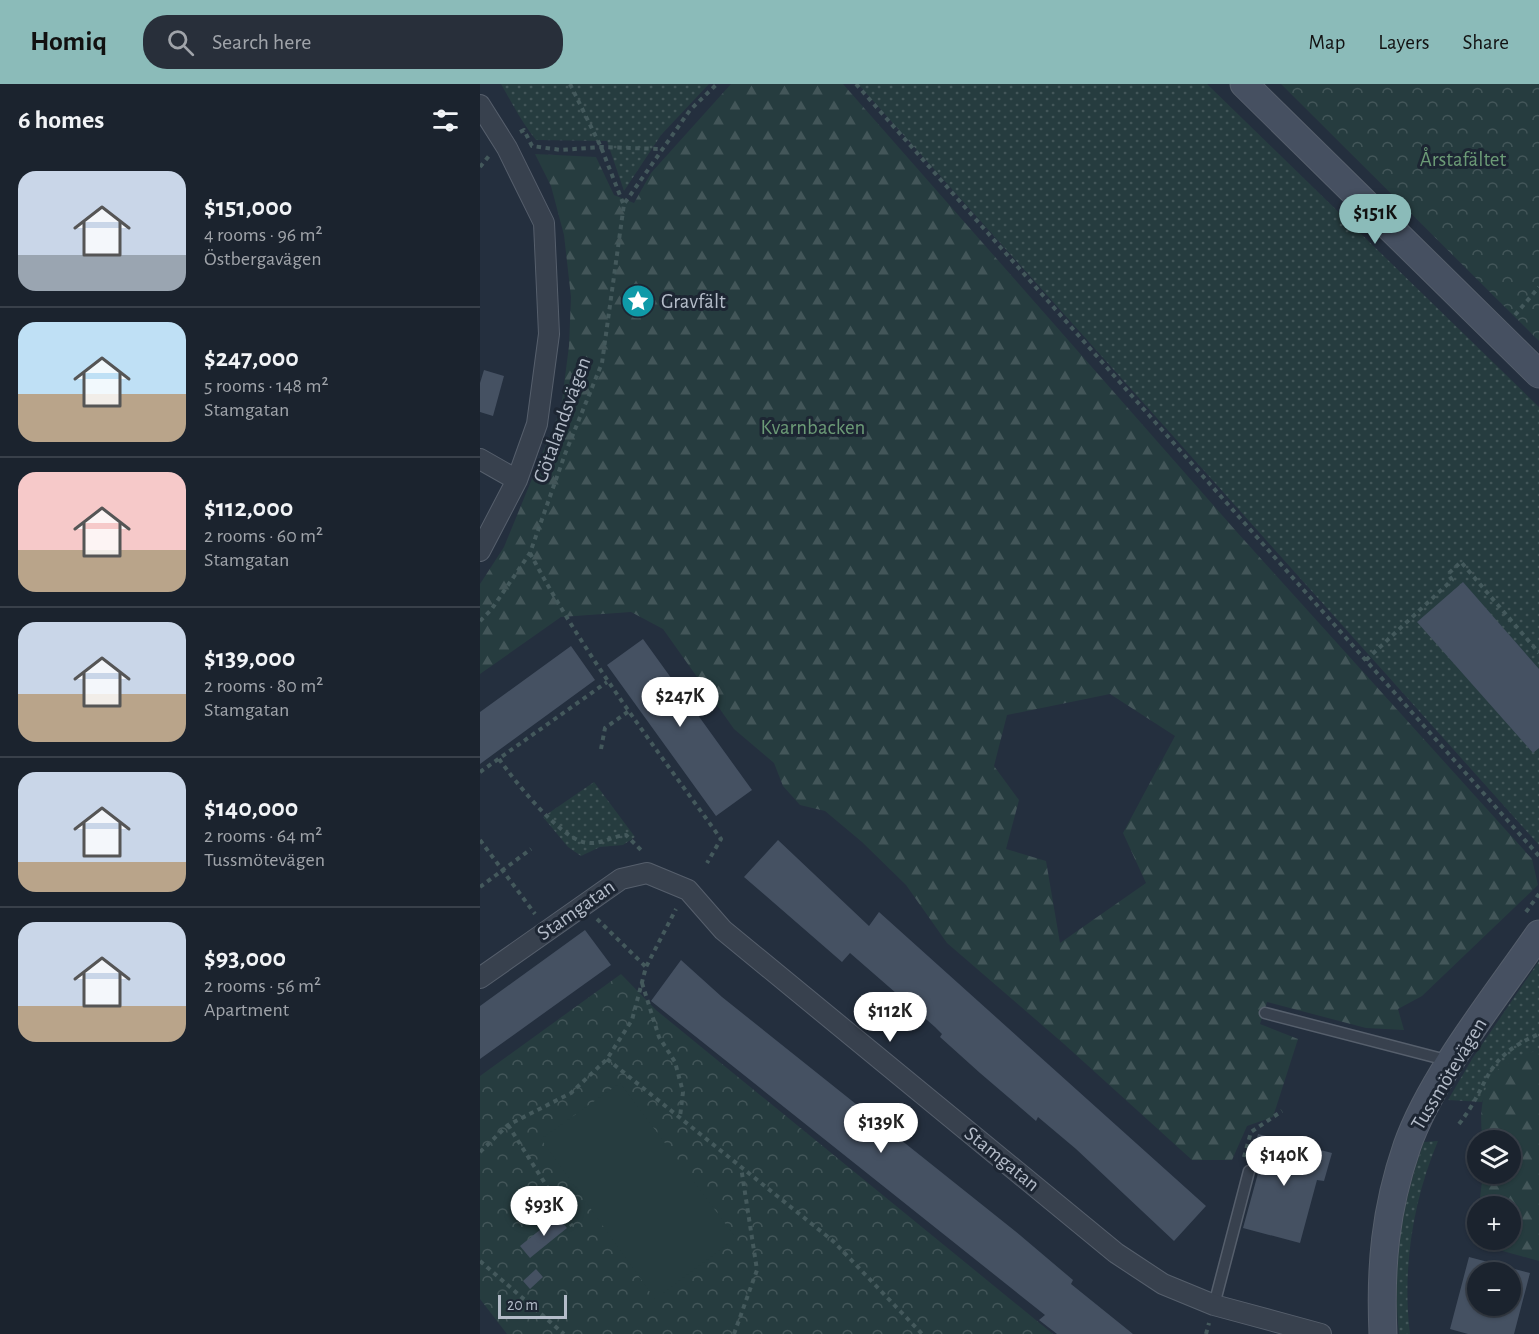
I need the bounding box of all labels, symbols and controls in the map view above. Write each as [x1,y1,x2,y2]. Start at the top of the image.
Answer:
search box [143,15,563,69]
icon: search [164,26,197,59]
text: Homiq [30,28,107,56]
text: Search here [212,31,312,53]
text: Map [1309,32,1345,53]
text: Layers [1378,32,1429,53]
text: Share [1462,32,1509,53]
icon: filters [429,104,462,137]
text: 6 homes [18,107,104,133]
park label: Årstafältet [1420,147,1507,170]
text: $151,000 [204,194,292,220]
pin: $151K [1333,194,1417,245]
icon: home [66,195,138,267]
text: $151K [1353,203,1397,223]
text: 4 rooms · 96 m² [204,225,322,245]
text: Östbergavägen [204,249,322,269]
place icon: Gravfält [620,283,656,319]
place label: Gravfält [661,291,726,312]
text: $247,000 [204,345,299,371]
icon: home [66,346,138,418]
street label: Götalandsvägen [530,354,594,486]
text: 5 rooms · 148 m² [204,376,328,396]
text: Stamgatan [204,400,289,420]
park label: Kvarnbacken [761,417,865,438]
text: $112,000 [204,495,293,521]
icon: home [66,496,138,568]
text: 2 rooms · 60 m² [204,526,323,546]
text: Stamgatan [204,550,289,570]
text: $139,000 [204,645,295,671]
icon: home [66,646,138,718]
text: 2 rooms · 80 m² [204,676,323,696]
pin: $247K [638,677,722,728]
text: $247K [656,686,704,706]
text: Stamgatan [204,700,289,720]
text: $140,000 [204,795,298,821]
icon: home [66,796,138,868]
text: 2 rooms · 64 m² [204,826,322,846]
text: Tussmötevägen [204,850,325,870]
street label: Stamgatan [533,876,619,944]
text: $93,000 [204,945,286,971]
icon: home [66,946,138,1018]
text: 2 rooms · 56 m² [204,976,321,996]
pin: $112K [848,992,932,1043]
text: Apartment [204,1000,289,1020]
text: $112K [868,1001,912,1021]
street label: Tussmötevägen [1407,1014,1491,1134]
pin: $139K [839,1103,923,1154]
text: $139K [858,1112,904,1132]
street label: Stamgatan [961,1123,1043,1195]
map controls [1467,1130,1521,1316]
button: layers [1467,1130,1521,1184]
pin: $140K [1242,1136,1326,1187]
text: $140K [1260,1145,1308,1165]
pin: $93K [508,1186,580,1237]
text: $93K [525,1195,563,1215]
button: + [1467,1196,1521,1250]
button: − [1467,1262,1521,1316]
scale bar [498,1292,567,1320]
text: 20 m [507,1297,538,1313]

